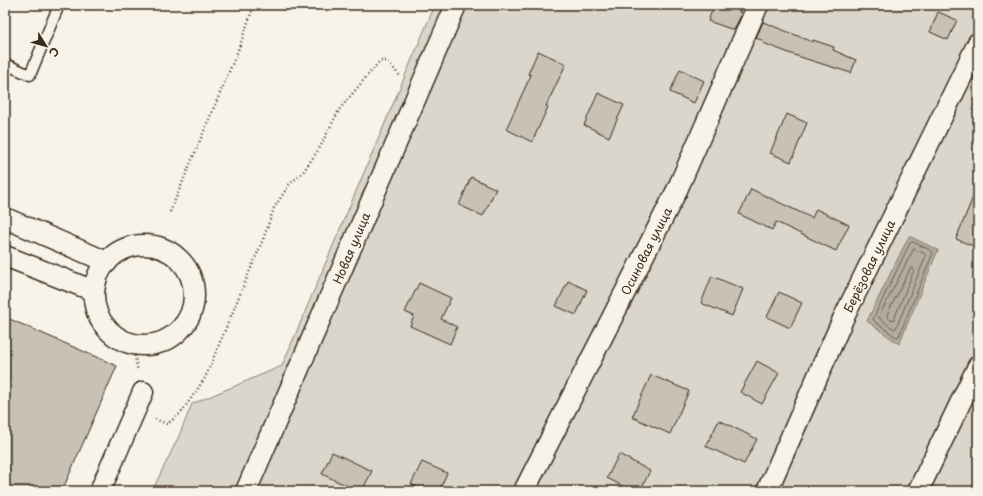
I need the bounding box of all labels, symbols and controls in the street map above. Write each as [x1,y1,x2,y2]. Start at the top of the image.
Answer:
north arrow [26,26,66,66]
text: С [45,44,64,61]
street label: Осиновая улица [616,203,676,298]
street label: Новая улица [328,209,374,287]
street label: Берёзовая улица [839,216,899,315]

